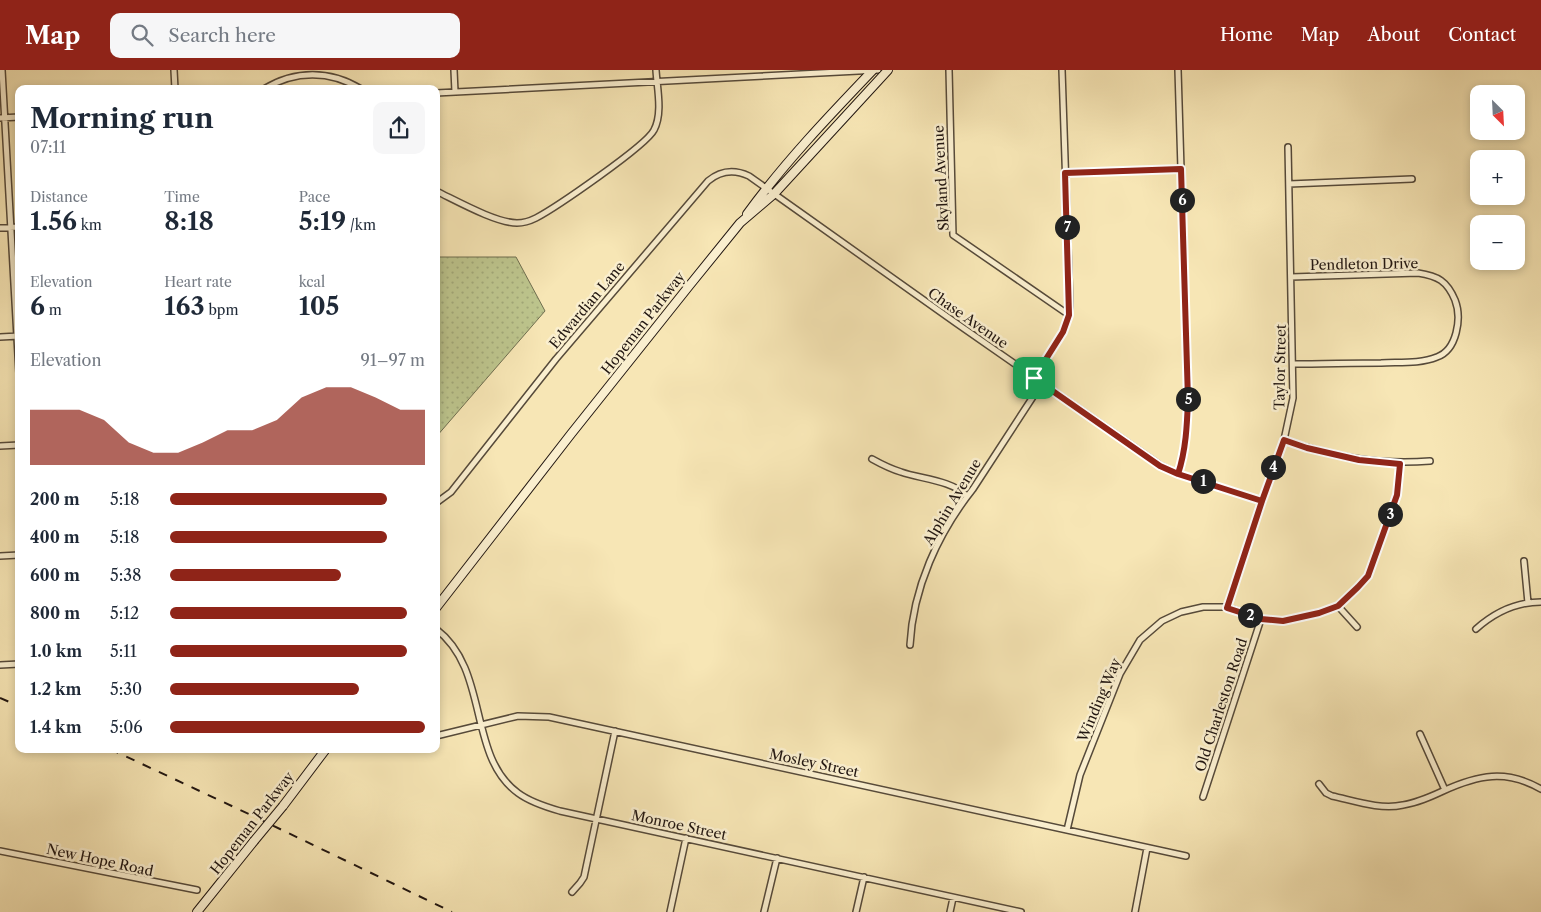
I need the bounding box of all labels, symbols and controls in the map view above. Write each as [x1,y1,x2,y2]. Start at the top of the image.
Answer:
search box [110,13,460,58]
text: Map [25,21,80,50]
icon: search [128,21,156,49]
text: Search here [168,24,276,47]
text: Home [1220,24,1273,46]
text: Map [1301,24,1339,46]
text: About [1367,24,1420,46]
text: Contact [1448,24,1516,46]
north arrow [1470,85,1525,140]
map controls [1470,85,1525,270]
text: Morning run [30,101,214,135]
button: share [373,102,425,154]
street label: Skyland Avenue [929,125,953,231]
text: 07:11 [30,137,66,157]
button: + [1470,150,1525,205]
text: Distance [30,188,88,206]
text: Time [164,188,200,206]
text: Pace [299,188,330,206]
pin: 6 [1170,188,1194,212]
text: 6 [1178,191,1187,209]
text: 1.56 [30,206,77,237]
text: 8:18 [164,206,214,237]
text: 5:19 [299,206,346,237]
pin: 7 [1054,214,1080,240]
button: − [1470,215,1525,270]
text: km [77,216,102,234]
text: /km [346,216,376,234]
text: 7 [1064,218,1071,236]
street label: Pendleton Drive [1310,254,1419,274]
street label: Edwardian Lane [545,258,629,352]
street label: Hopeman Parkway [597,268,689,378]
text: Elevation [30,273,93,291]
text: Heart rate [164,273,232,291]
text: kcal [299,273,325,291]
street label: Chase Avenue [924,284,1012,352]
text: 6 [30,291,45,322]
text: 163 [164,291,205,322]
text: 105 [299,291,339,322]
text: m [45,301,62,319]
text: bpm [205,301,239,319]
street label: Taylor Street [1270,324,1290,410]
text: Elevation [30,350,101,370]
text: 91–97 m [361,350,425,370]
pin [1013,357,1055,399]
icon: arrive [1020,364,1048,392]
pin: 5 [1176,386,1200,412]
text: 5 [1185,390,1192,408]
pin: 4 [1260,454,1286,480]
street label: Alphin Avenue [919,455,985,549]
text: 4 [1269,458,1278,476]
pin: 1 [1190,468,1216,494]
text: 1 [1200,472,1207,490]
text: 200 m [30,489,80,509]
text: 5:18 [110,489,139,509]
pin: 3 [1378,502,1402,526]
text: 3 [1387,505,1394,523]
text: 400 m [30,527,80,547]
text: 5:18 [110,527,139,547]
text: 600 m [30,565,80,585]
text: 5:38 [110,565,141,585]
pin: 2 [1238,602,1262,628]
text: 800 m [30,603,80,623]
text: 5:12 [110,603,139,623]
text: 2 [1246,606,1255,624]
street label: Old Charleston Road [1191,635,1251,774]
text: 1.0 km [30,641,82,661]
text: 5:11 [110,641,137,661]
street label: Winding Way [1073,655,1125,746]
text: 1.2 km [30,679,82,699]
text: 5:30 [110,679,142,699]
text: 1.4 km [30,717,82,737]
text: 5:06 [110,717,143,737]
street label: Mosley Street [768,745,860,781]
street label: Hopeman Parkway [206,768,298,878]
street label: Monroe Street [630,806,728,844]
street label: New Hope Road [45,840,156,880]

